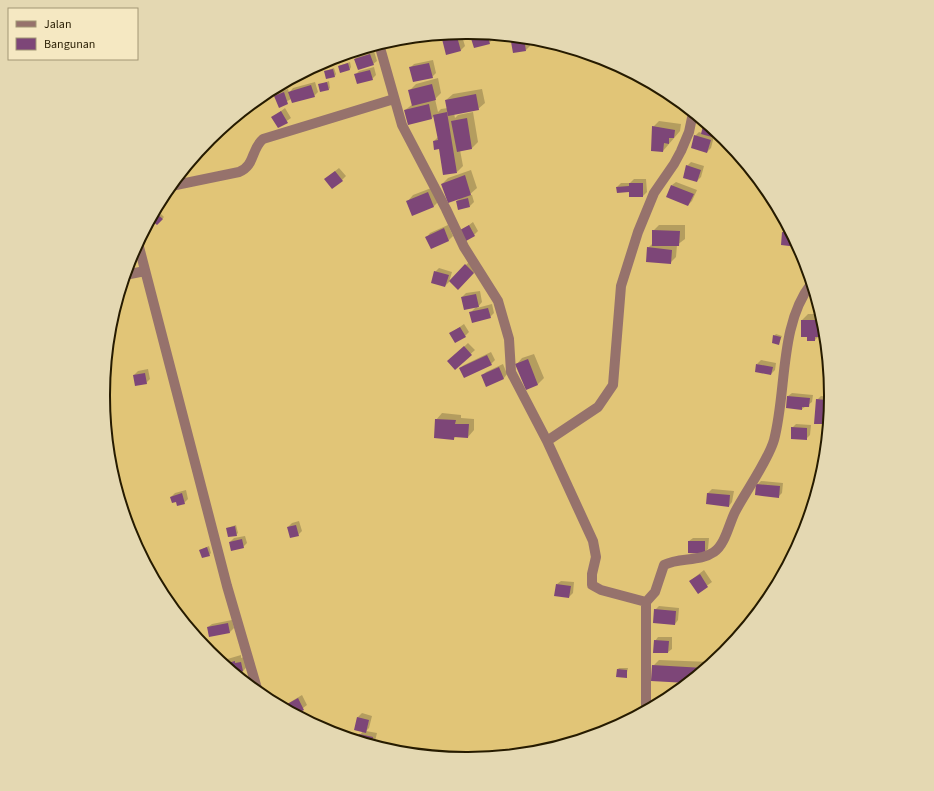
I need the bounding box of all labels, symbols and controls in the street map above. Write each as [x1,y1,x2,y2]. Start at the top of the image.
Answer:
legend [8,8,138,60]
text: Jalan [44,16,71,33]
text: Bangunan [44,36,95,53]

